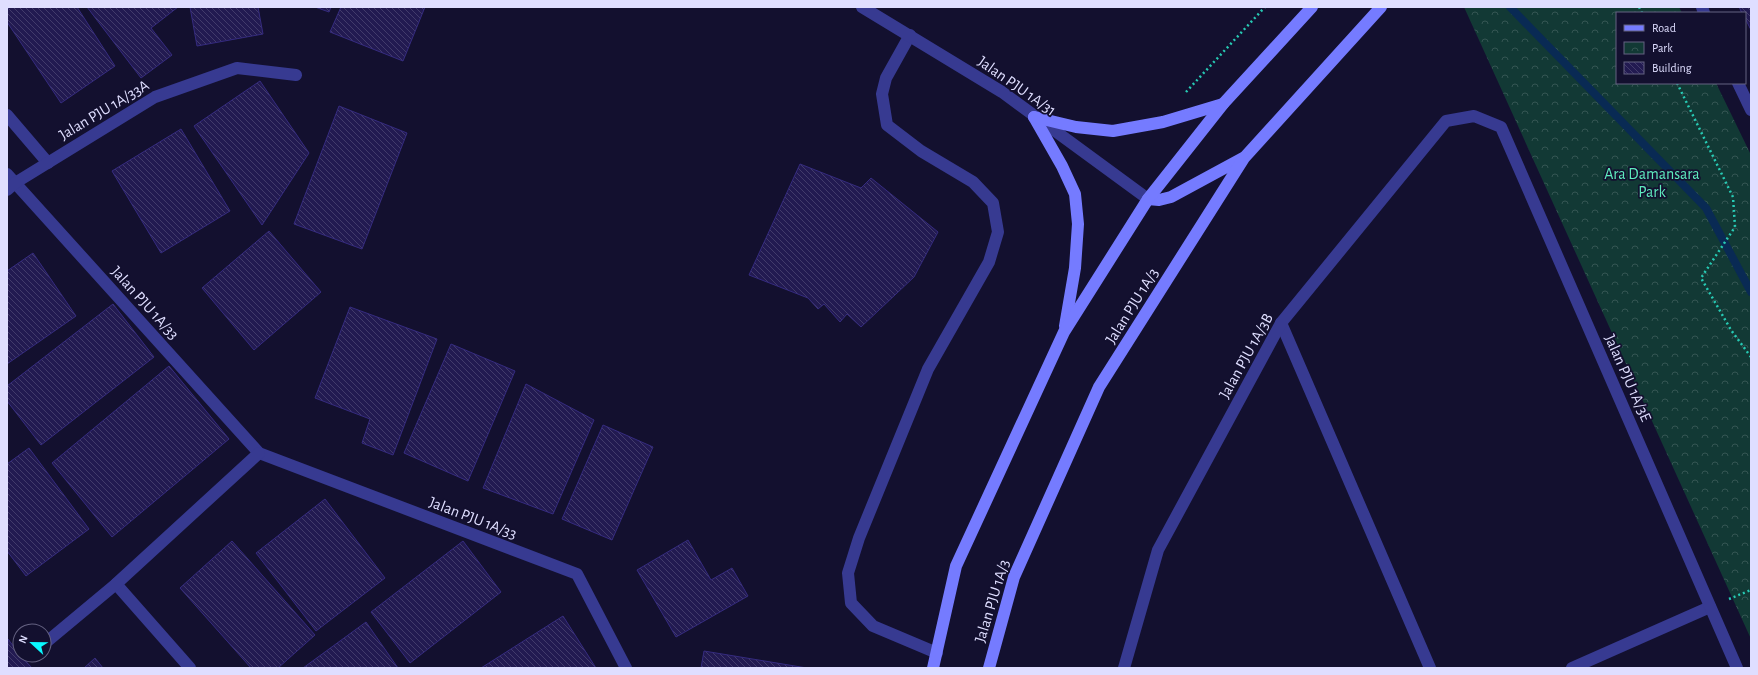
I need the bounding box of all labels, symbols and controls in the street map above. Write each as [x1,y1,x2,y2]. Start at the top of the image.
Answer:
legend [1616,12,1746,84]
text: Road [1652,22,1676,34]
text: Park [1652,42,1673,54]
street label: Jalan PJU 1A/31 [975,53,1059,119]
text: Building [1652,62,1692,74]
street label: Jalan PJU 1A/33A [56,77,152,143]
park label: Ara Damansara Park [1604,166,1700,200]
street label: Jalan PJU 1A/33 [108,263,182,343]
street label: Jalan PJU 1A/3 [1102,265,1162,347]
street label: Jalan PJU 1A/3B [1216,311,1276,401]
street label: Jalan PJU 1A/3E [1602,332,1654,424]
street label: Jalan PJU 1A/33 [427,494,519,542]
street label: Jalan PJU 1A/3 [972,558,1012,644]
north arrow [12,623,52,663]
text: N [17,634,30,645]

